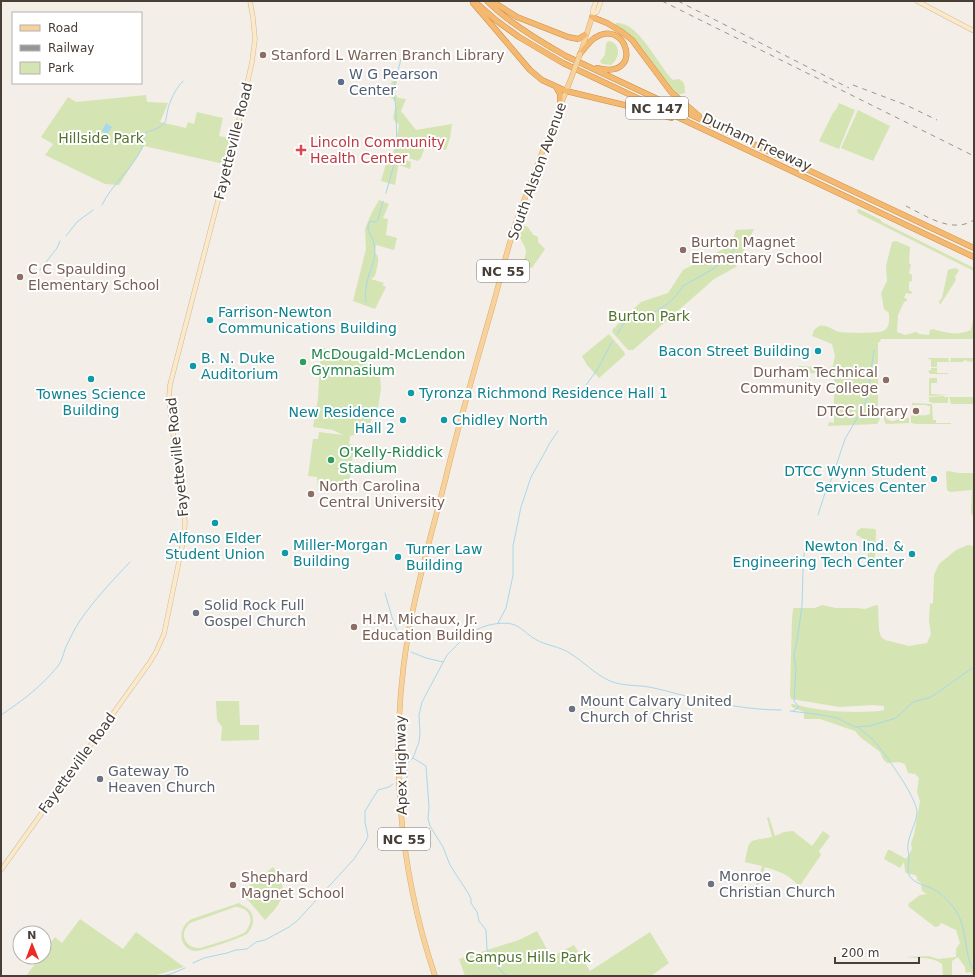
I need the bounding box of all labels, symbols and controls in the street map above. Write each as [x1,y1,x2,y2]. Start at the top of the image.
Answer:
legend [12,12,142,84]
text: Road [48,21,78,35]
text: Railway [48,41,94,55]
place label: Stanford L Warren Branch Library [271,47,505,63]
marker: Stanford L Warren Branch Library [258,50,268,60]
text: Park [48,61,74,75]
place label: W G Pearson Center [349,66,438,98]
marker: W G Pearson Center [336,77,346,87]
street label: Fayetteville Road [211,81,255,201]
road number: NC 147 [626,97,688,119]
street label: South Alston Avenue [505,100,569,242]
street label: Durham Freeway [700,110,814,174]
park label: Hillside Park [58,130,145,146]
place label: Lincoln Community Health Center [310,134,445,166]
marker: Lincoln Community Health Center [295,144,307,156]
place label: Burton Magnet Elementary School [691,234,823,266]
marker: Burton Magnet Elementary School [678,245,688,255]
road number: NC 55 [477,260,529,282]
place label: C C Spaulding Elementary School [28,261,160,293]
marker: C C Spaulding Elementary School [15,272,25,282]
place label: Farrison-Newton Communications Building [218,304,397,336]
park label: Burton Park [608,308,691,324]
marker: Farrison-Newton Communications Building [205,315,215,325]
place label: Bacon Street Building [658,343,810,359]
place label: McDougald-McLendon Gymnasium [311,346,465,378]
marker: Bacon Street Building [813,346,823,356]
place label: B. N. Duke Auditorium [201,350,278,382]
marker: McDougald-McLendon Gymnasium [298,357,308,367]
marker: B. N. Duke Auditorium [188,361,198,371]
place label: Durham Technical Community College [740,364,878,396]
marker: Townes Science Building [86,374,96,384]
marker: Durham Technical Community College [881,375,891,385]
place label: Tyronza Richmond Residence Hall 1 [418,385,668,401]
place label: Townes Science Building [35,386,146,418]
marker: Tyronza Richmond Residence Hall 1 [406,388,416,398]
street label: Fayetteville Road [163,397,191,517]
place label: DTCC Library [817,403,908,419]
place label: New Residence Hall 2 [288,404,395,436]
marker: DTCC Library [911,406,921,416]
place label: Chidley North [452,412,548,428]
marker: New Residence Hall 2 [398,415,408,425]
marker: Chidley North [439,415,449,425]
place label: O'Kelly-Riddick Stadium [339,444,444,476]
marker: O'Kelly-Riddick Stadium [326,455,336,465]
place label: DTCC Wynn Student Services Center [784,463,927,495]
marker: DTCC Wynn Student Services Center [929,474,939,484]
place label: North Carolina Central University [319,478,445,510]
marker: North Carolina Central University [306,489,316,499]
marker: Alfonso Elder Student Union [210,518,220,528]
place label: Alfonso Elder Student Union [165,530,265,562]
place label: Miller-Morgan Building [293,537,388,569]
place label: Newton Ind. & Engineering Tech Center [733,538,904,570]
place label: Turner Law Building [405,541,482,573]
marker: Miller-Morgan Building [280,548,290,558]
marker: Newton Ind. & Engineering Tech Center [907,549,917,559]
marker: Turner Law Building [393,552,403,562]
place label: Solid Rock Full Gospel Church [204,597,306,629]
marker: Solid Rock Full Gospel Church [191,608,201,618]
place label: H.M. Michaux, Jr. Education Building [362,611,493,643]
marker: H.M. Michaux, Jr. Education Building [349,622,359,632]
place label: Mount Calvary United Church of Christ [580,693,732,725]
marker: Mount Calvary United Church of Christ [567,704,577,714]
street label: Fayetteville Road [35,710,119,816]
street label: Apex Highway [392,715,410,815]
place label: Gateway To Heaven Church [108,763,215,795]
marker: Gateway To Heaven Church [95,774,105,784]
road number: NC 55 [378,828,430,850]
place label: Monroe Christian Church [719,868,835,900]
place label: Shephard Magnet School [241,869,344,901]
marker: Monroe Christian Church [706,879,716,889]
marker: Shephard Magnet School [228,880,238,890]
north arrow [12,925,52,965]
text: N [27,929,37,942]
scale bar [835,939,919,965]
text: 200 m [841,946,879,960]
park label: Campus Hills Park [465,949,592,965]

